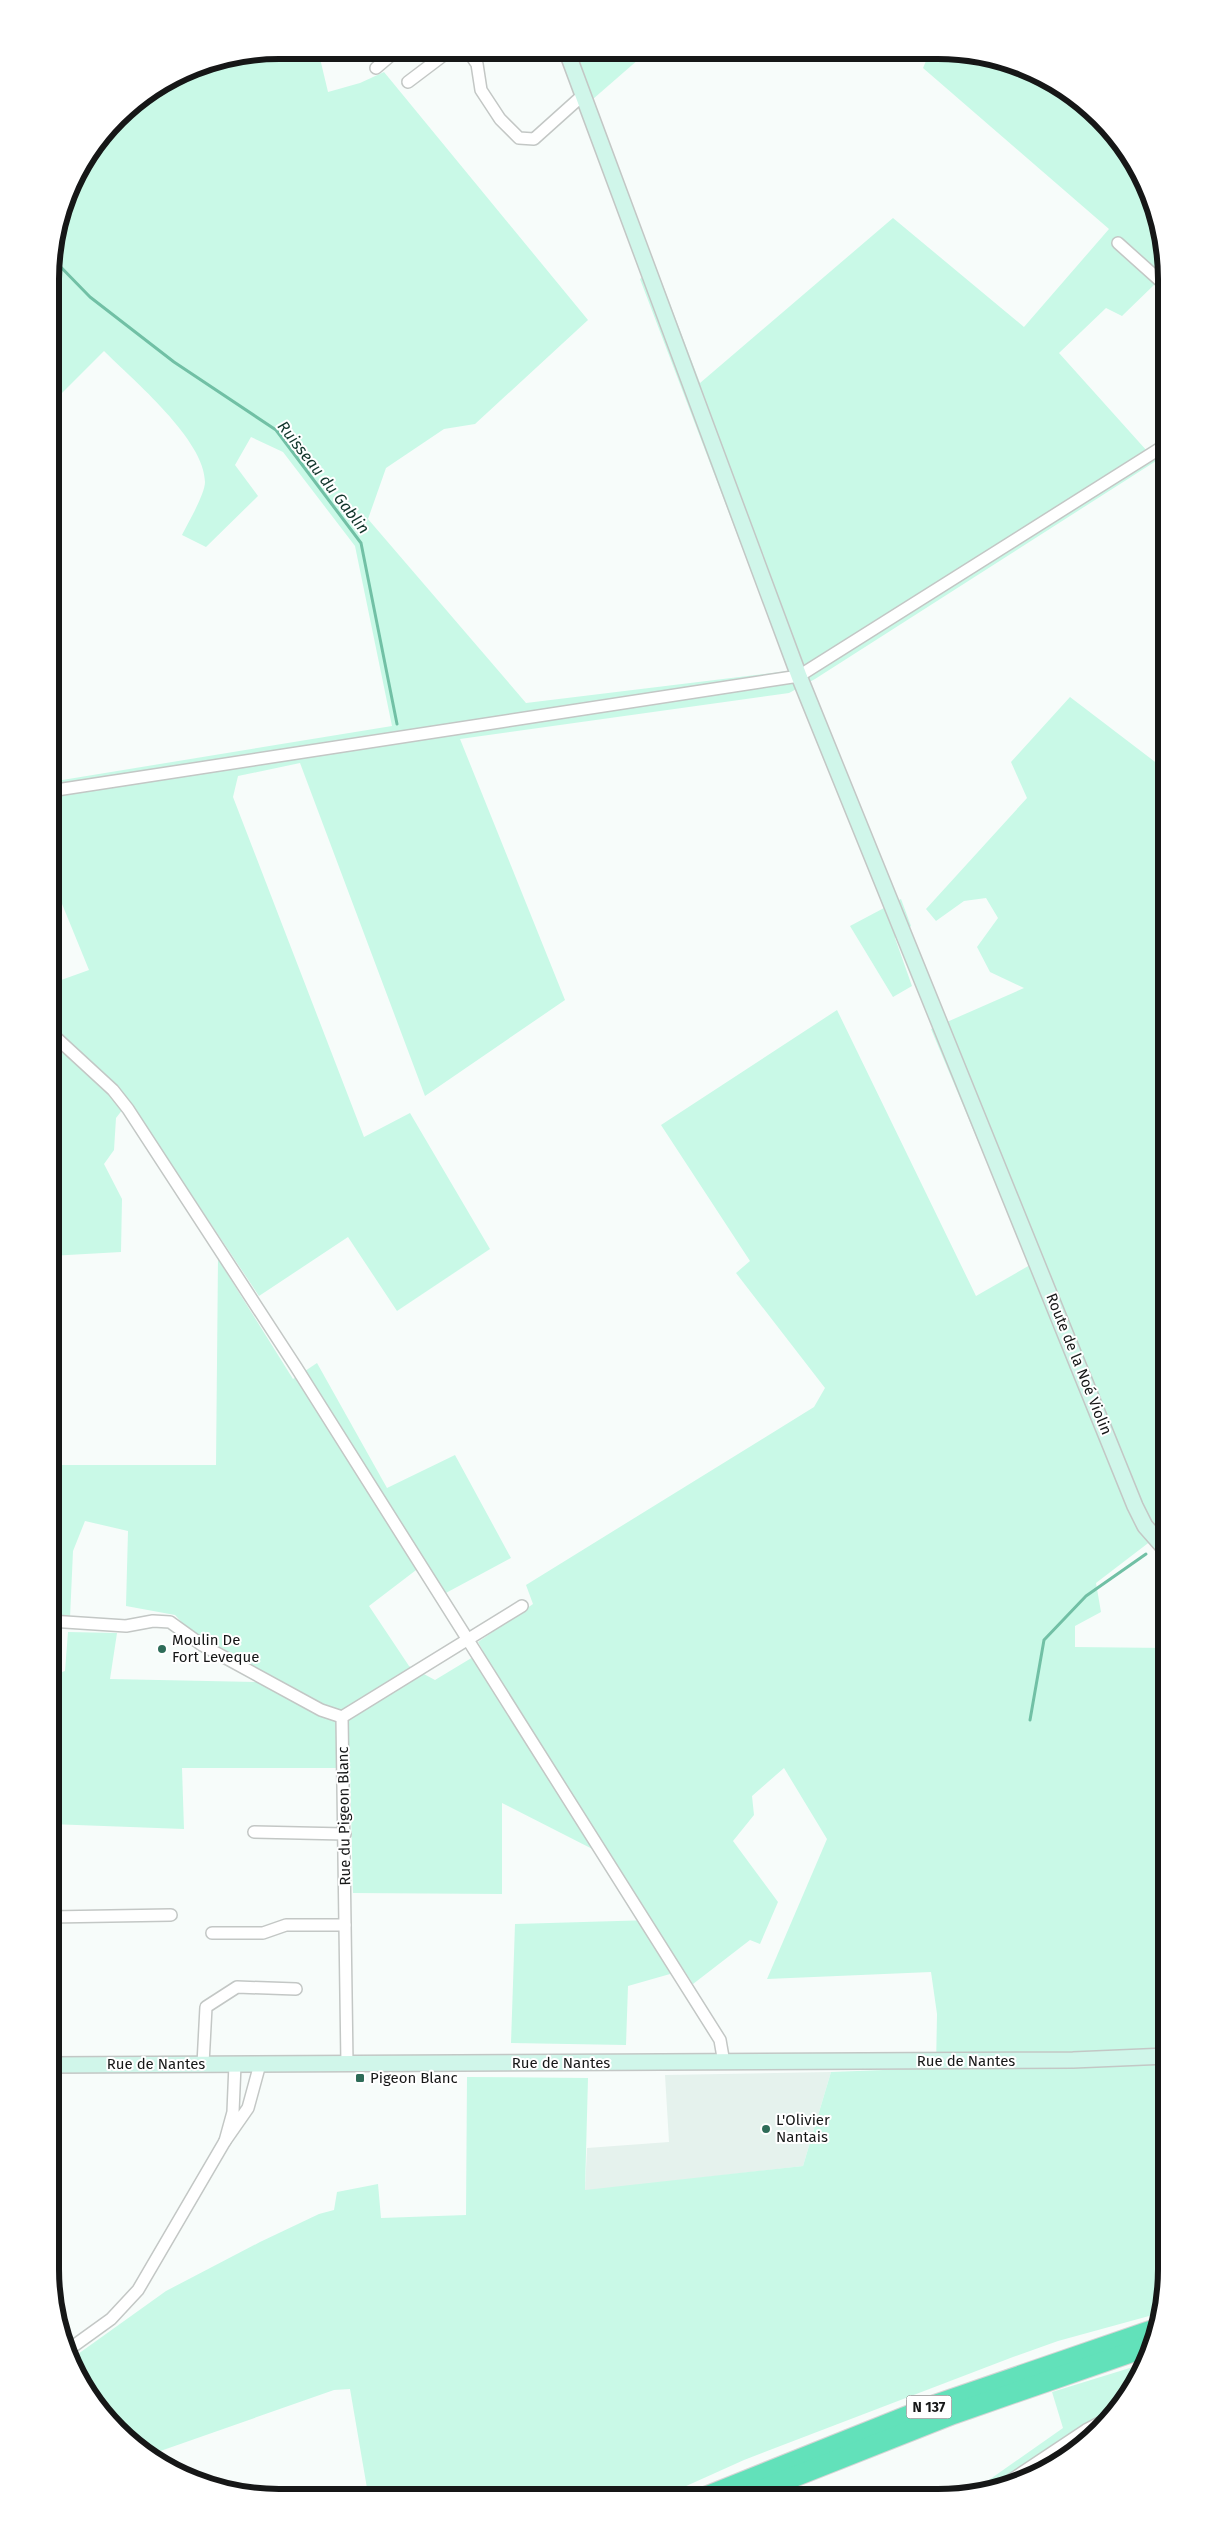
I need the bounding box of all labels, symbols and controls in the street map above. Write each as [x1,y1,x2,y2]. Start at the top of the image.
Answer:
water label: Ruisseau du Gablin [274,417,374,538]
street label: Route de la Noé Violin [1042,1291,1116,1437]
place label: Moulin De Fort Leveque [172,1631,259,1666]
marker: Moulin De Fort Leveque [156,1643,168,1655]
street label: Rue du Pigeon Blanc [334,1746,354,1886]
street label: Rue de Nantes [917,2052,1015,2070]
street label: Rue de Nantes [512,2054,610,2072]
street label: Rue de Nantes [107,2055,205,2073]
place label: Pigeon Blanc [370,2069,458,2087]
marker: Pigeon Blanc [354,2072,366,2084]
place label: L'Olivier Nantais [776,2111,830,2146]
marker: L'Olivier Nantais [760,2123,772,2135]
road number: N 137 [906,2396,952,2418]

